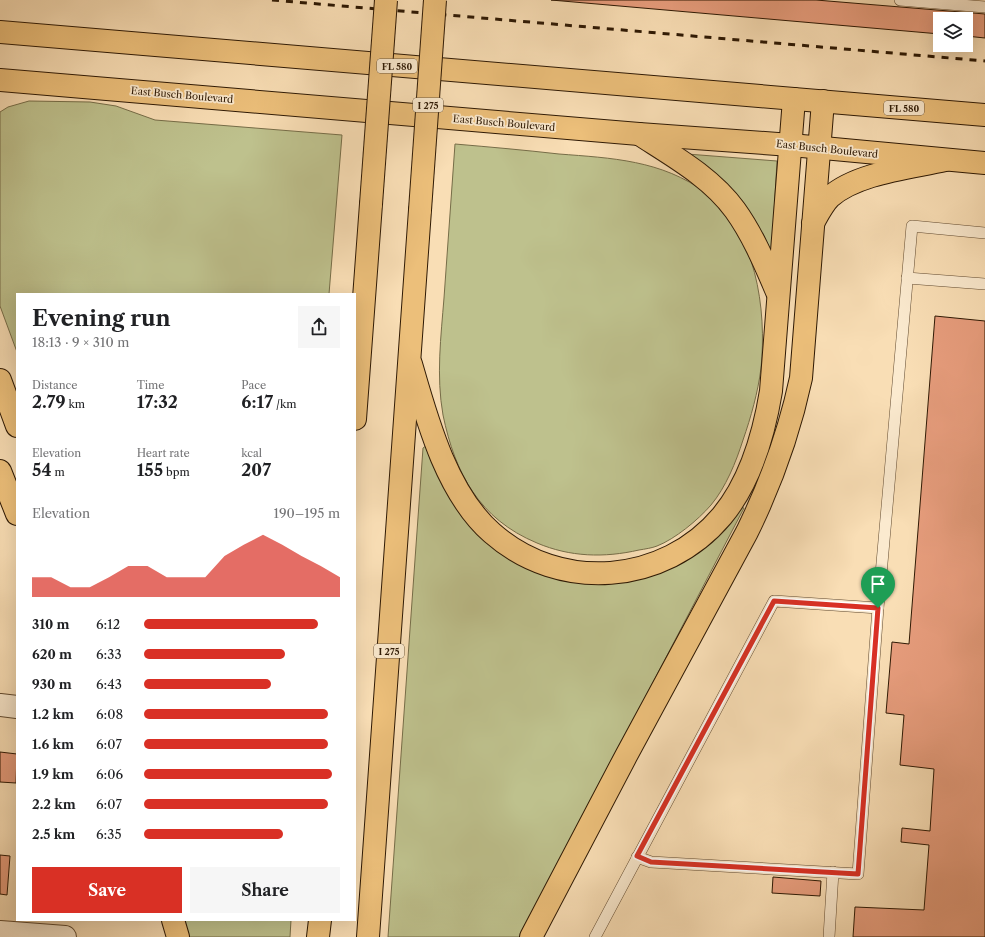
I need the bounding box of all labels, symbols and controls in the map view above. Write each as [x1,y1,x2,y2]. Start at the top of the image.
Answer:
map controls [933,12,973,52]
button: layers [933,12,973,52]
road number: FL 580 [377,59,417,73]
street label: East Busch Boulevard [130,84,234,106]
road number: I 275 [413,98,443,112]
road number: FL 580 [884,101,924,115]
street label: East Busch Boulevard [452,112,556,134]
street label: East Busch Boulevard [775,137,879,161]
text: Evening run [32,305,171,332]
button: share [298,306,340,348]
text: 18:13 · 9 × 310 m [32,334,129,350]
text: Distance [32,378,78,392]
text: Time [137,378,164,392]
text: Pace [241,378,266,392]
text: 2.79 [32,392,66,412]
text: 17:32 [137,392,178,412]
text: 6:17 [241,392,273,412]
text: km [66,397,85,411]
text: /km [273,397,297,411]
text: Elevation [32,446,81,460]
text: Heart rate [137,446,190,460]
text: kcal [241,446,262,460]
text: 54 [32,460,51,480]
text: 155 [137,460,163,480]
text: 207 [241,460,271,480]
text: m [51,465,65,479]
text: bpm [163,465,190,479]
text: Elevation [32,505,90,521]
text: 190–195 m [273,505,340,521]
pin [861,567,895,608]
icon: arrive [867,573,889,595]
text: 310 m [32,616,70,632]
text: 6:12 [96,616,120,632]
road number: I 275 [374,644,404,658]
text: 620 m [32,646,72,662]
text: 6:33 [96,646,122,662]
text: 930 m [32,676,72,692]
text: 6:43 [96,676,122,692]
text: 1.2 km [32,706,74,722]
text: 6:08 [96,706,123,722]
text: 1.6 km [32,736,74,752]
text: 6:07 [96,736,122,752]
text: 1.9 km [32,766,74,782]
text: 6:06 [96,766,123,782]
text: 2.2 km [32,796,76,812]
text: 6:07 [96,796,122,812]
text: 2.5 km [32,826,75,842]
text: 6:35 [96,826,121,842]
button: Save [32,867,182,913]
button: Share [190,867,340,913]

